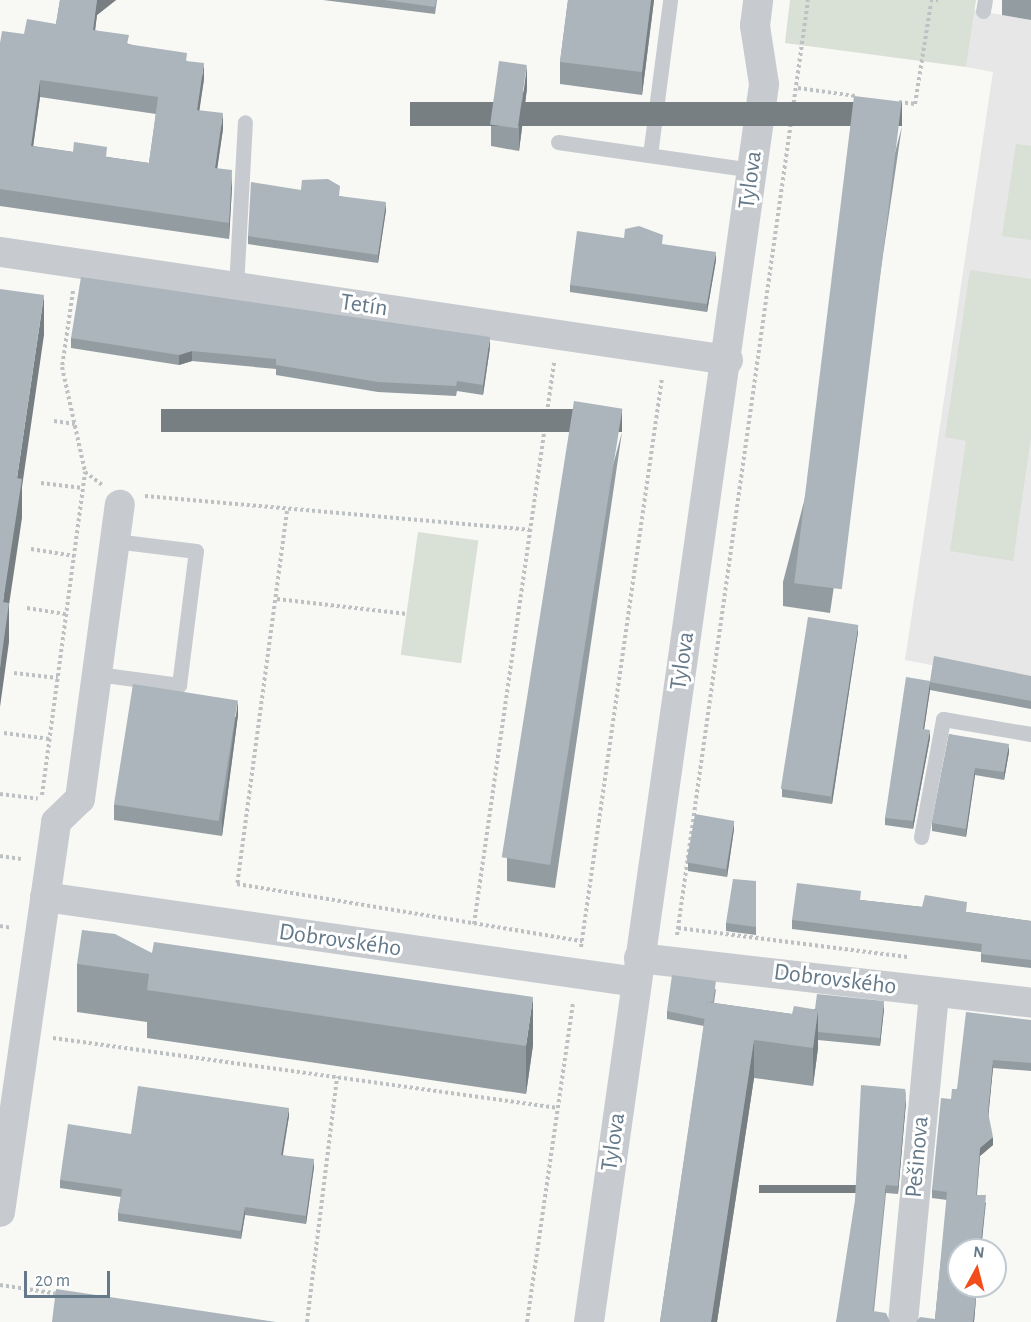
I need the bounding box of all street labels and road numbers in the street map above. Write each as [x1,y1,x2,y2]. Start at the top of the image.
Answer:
street label: Tylova [733,149,769,211]
street label: Tetín [339,288,389,324]
street label: Tylova [665,630,701,692]
street label: Dobrovského [277,918,403,964]
street label: Dobrovského [772,958,898,1002]
street label: Tylova [596,1111,632,1173]
street label: Pešinova [900,1115,936,1199]

